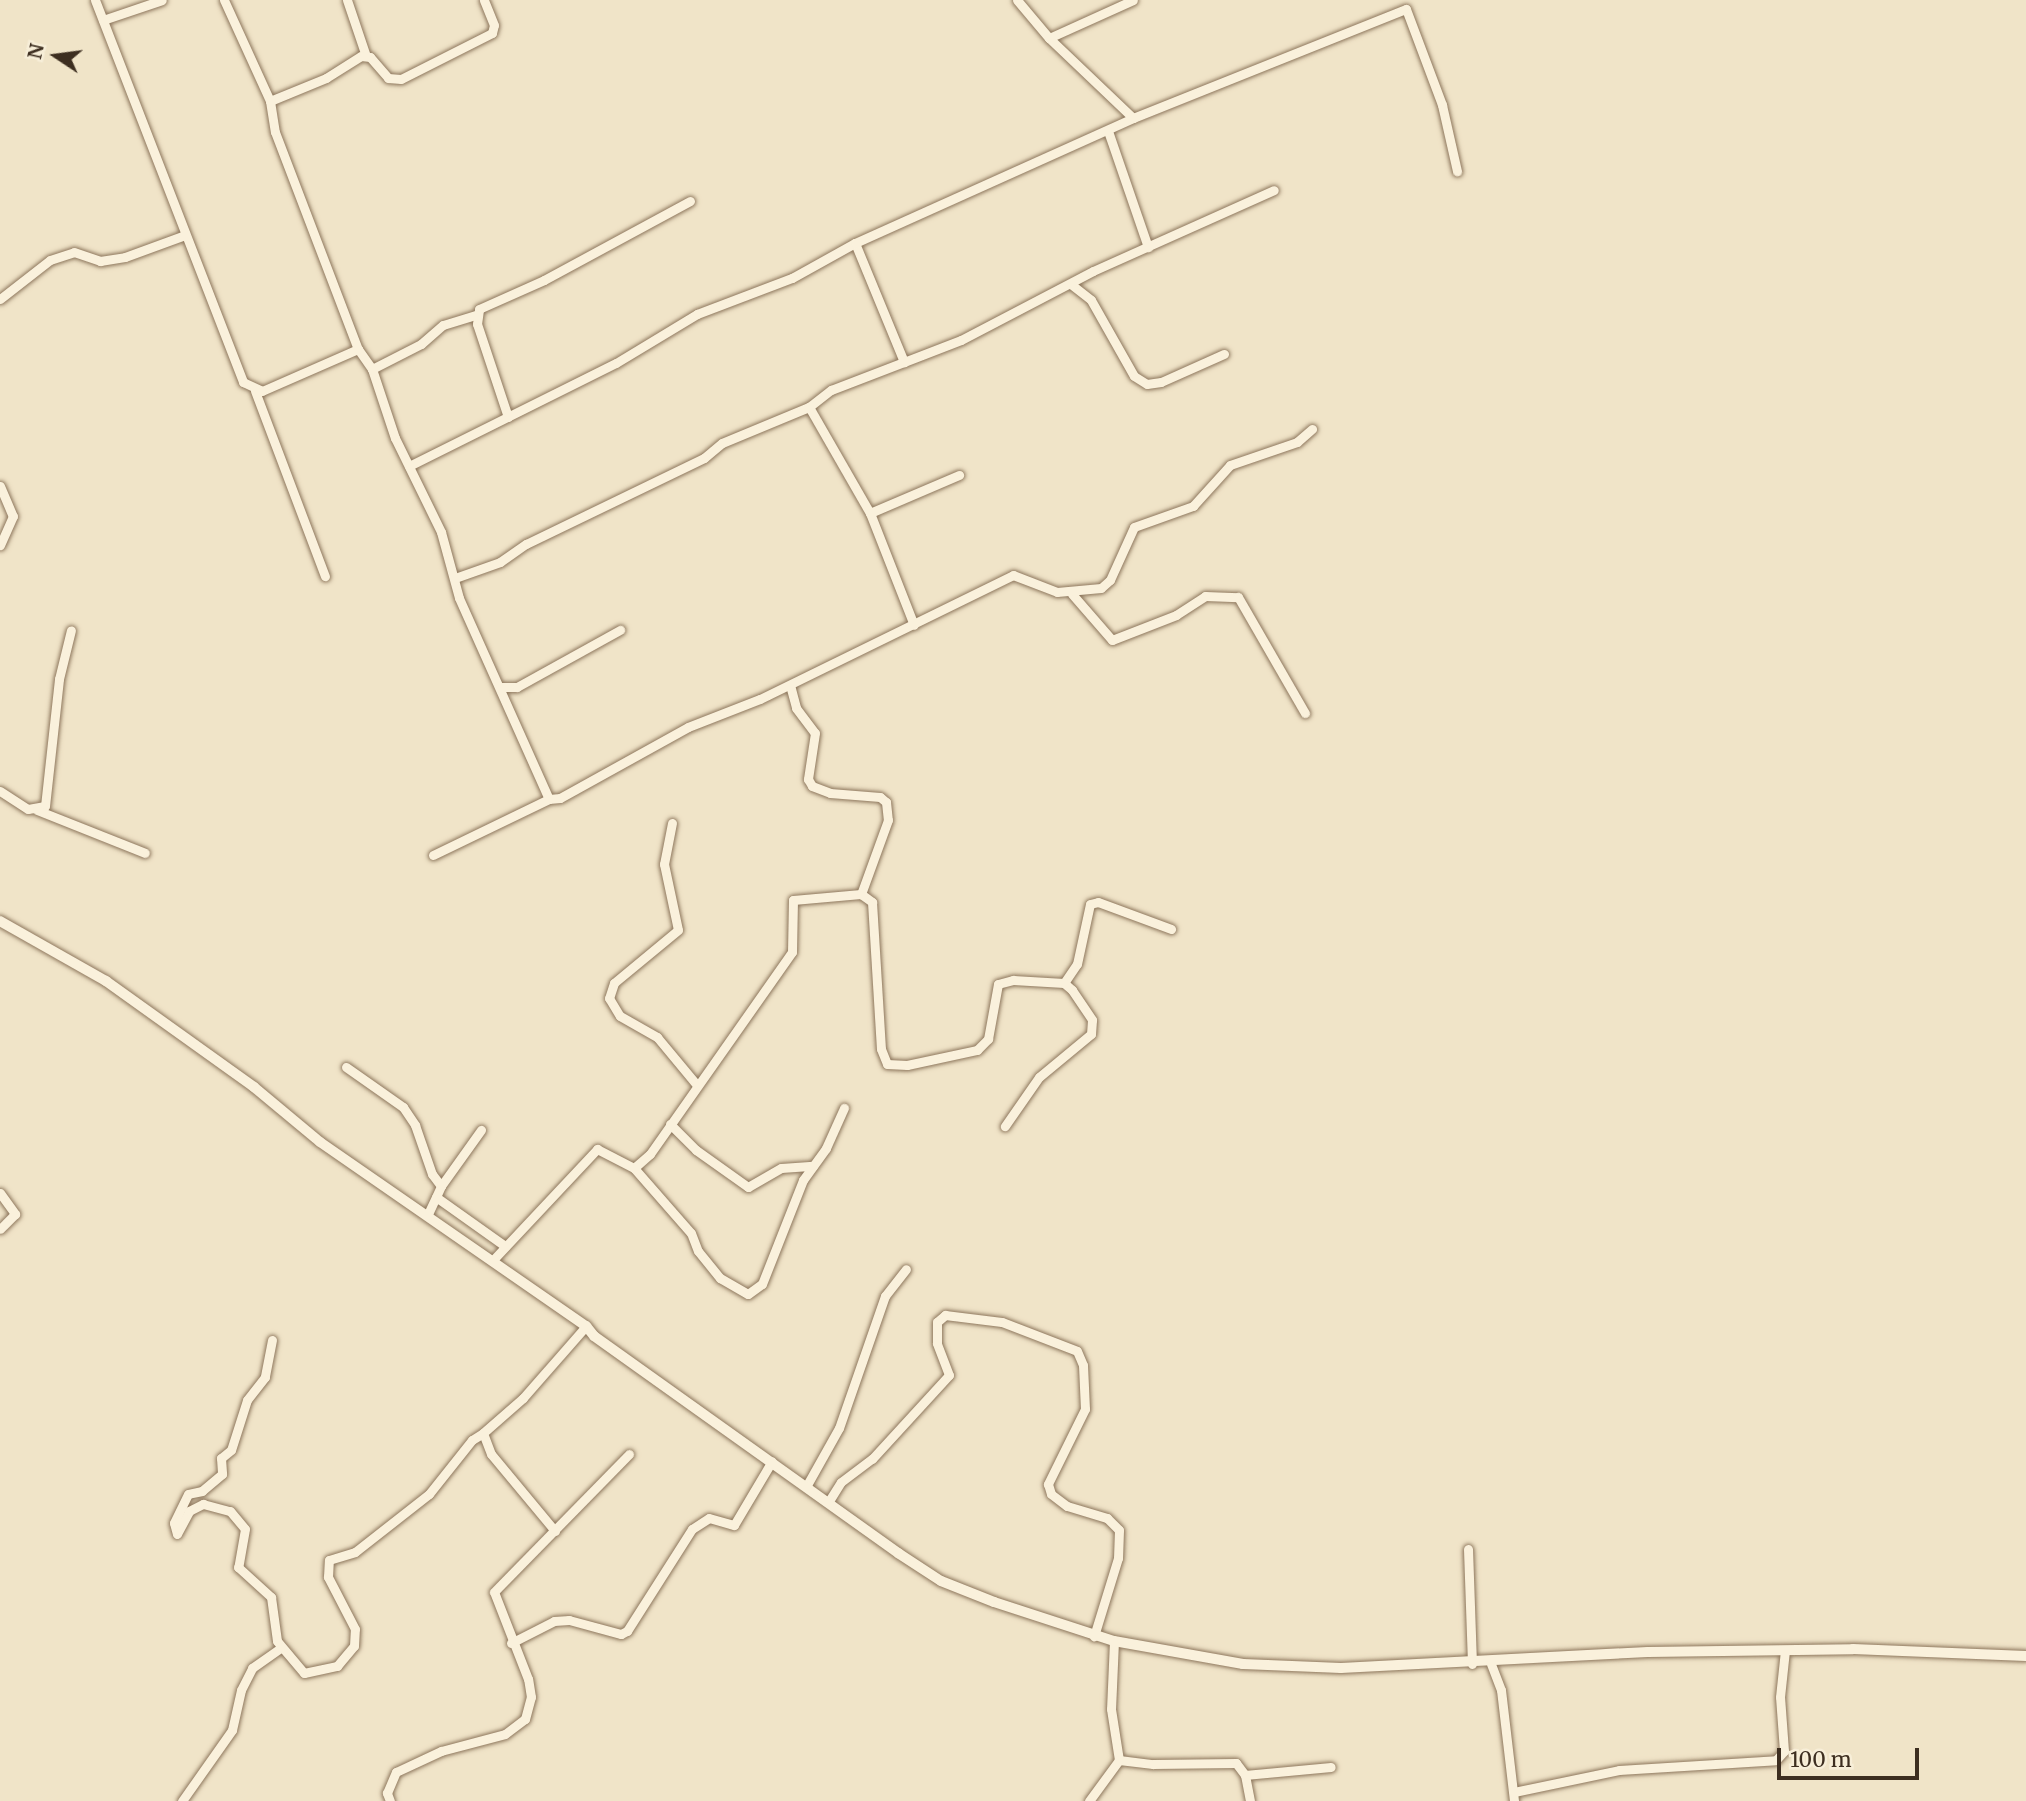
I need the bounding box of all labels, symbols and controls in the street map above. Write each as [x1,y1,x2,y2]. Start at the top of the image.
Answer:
north arrow [21,21,91,91]
text: N [22,41,49,61]
scale bar [1781,1734,1923,1778]
text: 100 m [1790,1746,1852,1773]

